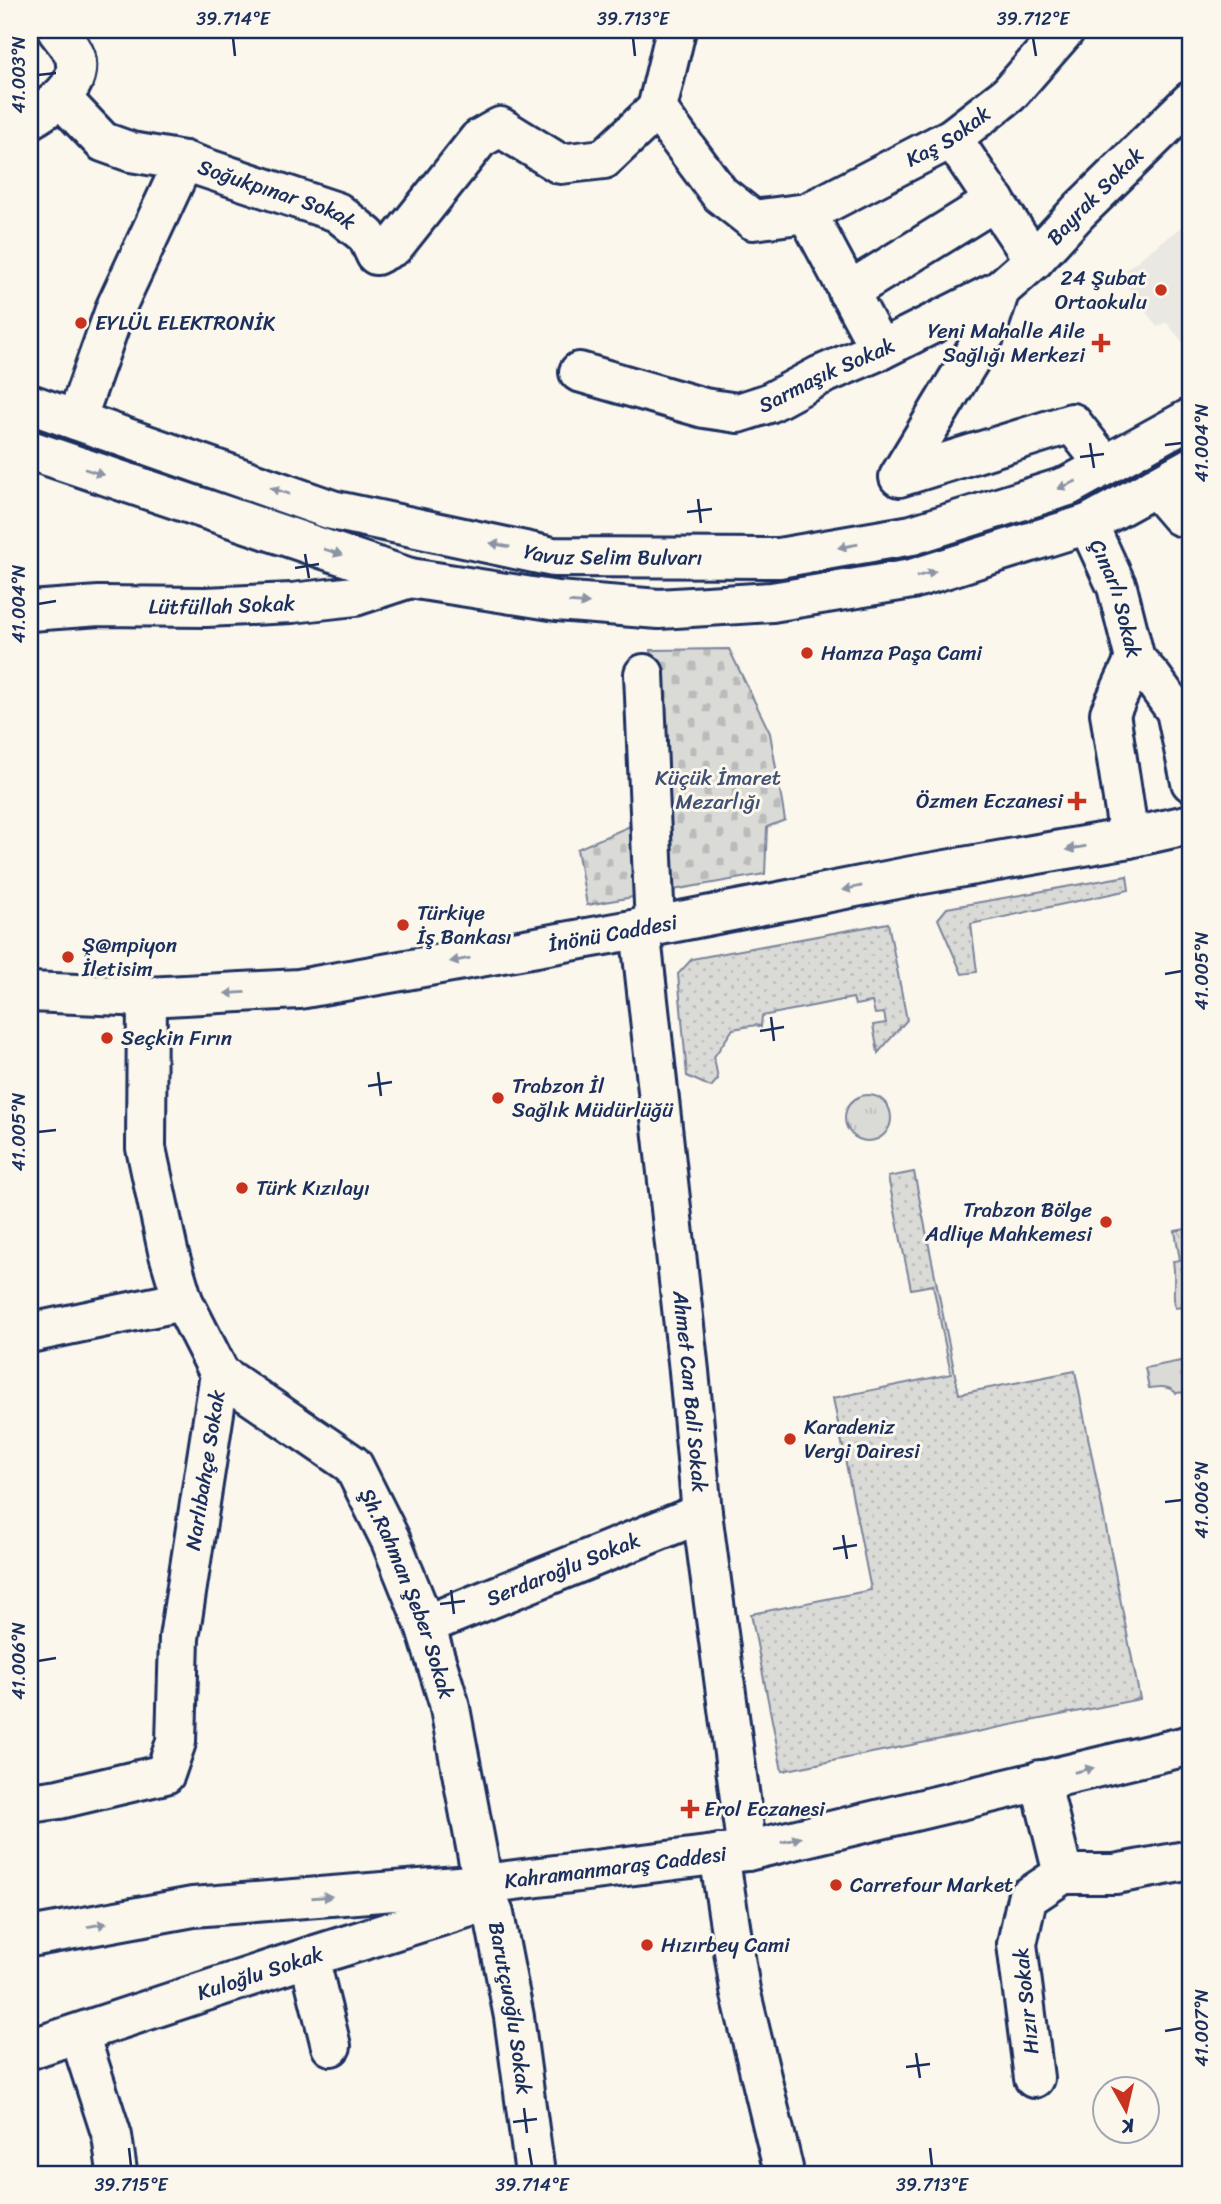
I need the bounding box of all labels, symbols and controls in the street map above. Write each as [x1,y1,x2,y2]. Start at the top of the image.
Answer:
text: 39.714°E [196,3,271,35]
text: 39.713°E [597,3,670,35]
text: 39.712°E [997,3,1070,35]
text: 41.003°N [3,36,35,114]
street label: Kaş Sokak [899,96,999,178]
street label: Bayrak Sokak [1037,138,1153,255]
street label: Soğukpınar Sokak [193,148,366,240]
place label: 24 Şubat Ortaokulu [1055,259,1148,321]
marker: 24 Şubat Ortaokulu [1153,282,1169,298]
place label: EYLÜL ELEKTRONİK [95,304,276,342]
place label: Yeni Mahalle Aile Sağlığı Merkezi [928,312,1086,374]
marker: EYLÜL ELEKTRONİK [73,315,89,331]
street label: Sarmaşık Sokak [754,326,902,424]
marker: Yeni Mahalle Aile Sağlığı Merkezi [1091,333,1111,353]
text: 41.004°N [1186,403,1218,482]
one-way arrow [84,468,105,478]
one-way arrow [1056,480,1077,491]
one-way arrow [269,485,290,496]
street label: Yavuz Selim Bulvarı [520,532,703,577]
street label: Çınarlı Sokak [1078,533,1153,662]
one-way arrow [489,540,511,551]
one-way arrow [837,541,859,552]
one-way arrow [323,547,344,558]
text: 41.004°N [3,564,35,643]
one-way arrow [916,569,937,579]
street label: Lütfüllah Sokak [148,584,297,626]
one-way arrow [568,598,590,609]
place label: Hamza Paşa Cami [821,634,983,672]
marker: Hamza Paşa Cami [799,645,815,661]
park label: Küçük İmaret Mezarlığı [655,759,781,821]
place label: Özmen Eczanesi [916,782,1064,820]
marker: Özmen Eczanesi [1069,793,1085,809]
one-way arrow [1065,843,1087,854]
one-way arrow [841,882,863,893]
place label: Türkiye İş Bankası [416,894,512,956]
street label: İnönü Caddesi [544,903,682,964]
marker: Türkiye İş Bankası [395,917,411,933]
place label: Ş@mpiyon İletisim [81,926,177,988]
text: 41.005°N [1186,931,1218,1010]
marker: Ş@mpiyon İletisim [60,949,76,965]
one-way arrow [449,955,471,966]
one-way arrow [224,987,246,998]
place label: Seçkin Fırın [121,1019,232,1057]
marker: Seçkin Fırın [99,1030,115,1046]
place label: Trabzon İl Sağlık Müdürlüğü [512,1067,674,1129]
marker: Trabzon İl Sağlık Müdürlüğü [490,1090,506,1106]
text: 41.005°N [3,1092,35,1171]
place label: Türk Kızılayı [256,1169,370,1207]
marker: Türk Kızılayı [234,1180,250,1196]
place label: Trabzon Bölge Adliye Mahkemesi [924,1191,1093,1253]
marker: Trabzon Bölge Adliye Mahkemesi [1098,1214,1114,1230]
street label: Ahmet Can Bali Sokak [661,1288,719,1494]
street label: Narlıbahçe Sokak [174,1386,236,1553]
place label: Karadeniz Vergi Dairesi [804,1408,921,1470]
marker: Karadeniz Vergi Dairesi [782,1431,798,1447]
text: 41.006°N [1186,1461,1218,1539]
street label: Şh.Rahman Şeber Sokak [348,1481,466,1704]
street label: Serdaroğlu Sokak [480,1521,646,1617]
text: 41.006°N [3,1622,35,1700]
one-way arrow [1073,1764,1095,1775]
place label: Erol Eczanesi [704,1790,826,1828]
marker: Erol Eczanesi [682,1801,698,1817]
one-way arrow [780,1834,802,1845]
street label: Kahramanmaraş Caddesi [502,1835,730,1900]
place label: Carrefour Market [850,1866,1013,1904]
marker: Carrefour Market [828,1877,844,1893]
one-way arrow [312,1891,334,1902]
street label: Barutçuoğlu Sokak [477,1918,543,2097]
one-way arrow [86,1919,108,1930]
place label: Hızırbey Cami [661,1926,791,1964]
street label: Kuloğlu Sokak [192,1935,328,2012]
marker: Hızırbey Cami [639,1937,655,1953]
street label: Hızır Sokak [1002,1946,1050,2056]
text: 41.007°N [1186,1989,1218,2067]
north arrow [1092,2074,1162,2144]
text: K [1119,2109,1137,2144]
text: 39.715°E [94,2169,169,2201]
text: 39.714°E [495,2169,570,2201]
text: 39.713°E [896,2169,969,2201]

